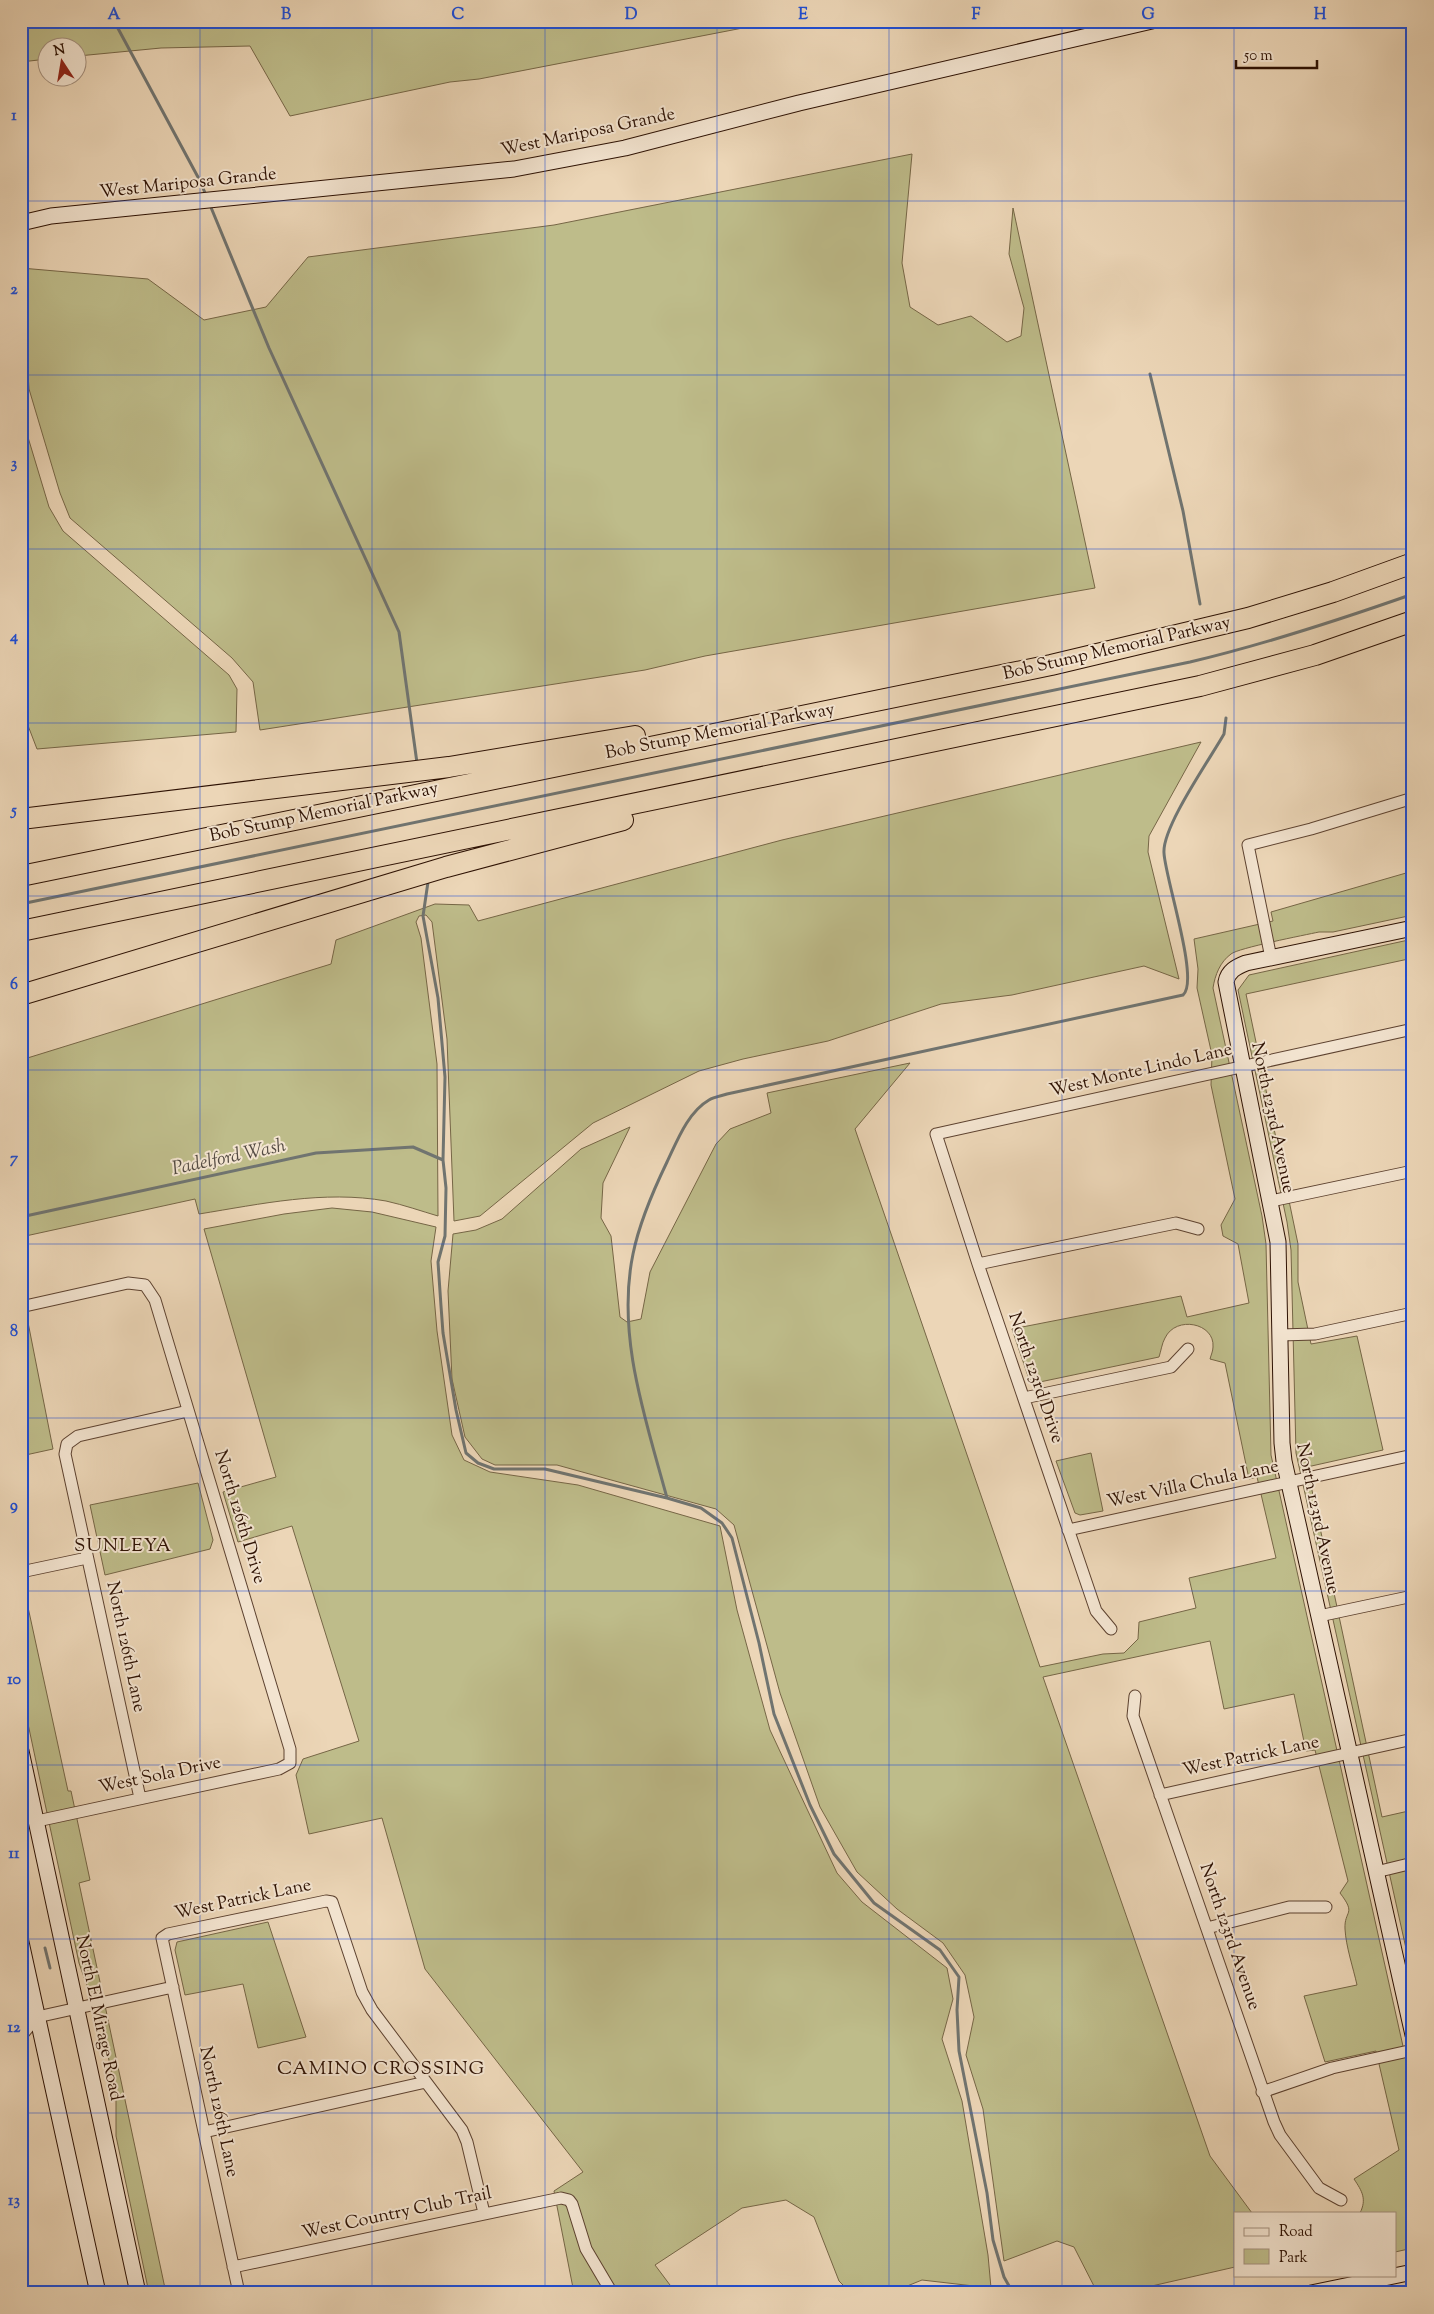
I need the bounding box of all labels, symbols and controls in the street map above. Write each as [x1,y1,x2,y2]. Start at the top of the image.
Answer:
text: A [108,4,121,27]
text: B [281,4,291,27]
text: C [452,4,465,27]
text: D [625,4,638,27]
text: E [798,4,808,27]
text: F [972,4,981,27]
text: G [1141,4,1155,27]
text: H [1314,4,1327,27]
north arrow [38,38,88,88]
scale bar [1236,38,1318,70]
text: N [52,40,67,62]
text: 50 m [1243,46,1273,67]
street label: West Mariposa Grande [498,102,678,164]
text: 1 [11,105,17,128]
street label: West Mariposa Grande [98,162,278,206]
text: 2 [10,279,18,302]
text: 3 [11,453,18,476]
street label: Bob Stump Memorial Parkway [1000,610,1234,688]
text: 4 [9,626,18,649]
street label: Bob Stump Memorial Parkway [603,697,837,767]
street label: Bob Stump Memorial Parkway [207,776,441,850]
text: 5 [9,800,17,823]
text: 6 [10,974,18,997]
street label: West Monte Lindo Lane [1047,1037,1235,1105]
street label: North 123rd Avenue [1243,1040,1301,1196]
water label: Padelford Wash [170,1133,289,1183]
text: 7 [10,1148,19,1171]
street label: North 123rd Drive [1000,1309,1070,1447]
text: 8 [10,1321,18,1344]
street label: North 123rd Avenue [1288,1441,1346,1597]
street label: North 126th Drive [206,1447,272,1587]
street label: West Villa Chula Lane [1105,1454,1281,1516]
text: 9 [10,1495,18,1518]
district label: SUNLEYA [74,1533,172,1560]
street label: North 126th Lane [98,1579,152,1715]
text: 10 [7,1669,21,1692]
street label: West Patrick Lane [1180,1730,1322,1784]
street label: West Sola Drive [96,1750,224,1802]
text: 11 [9,1843,20,1866]
street label: North 123rd Avenue [1192,1860,1266,2014]
street label: West Patrick Lane [172,1873,314,1927]
street label: North El Mirage Road [68,1933,128,2103]
text: 12 [8,2017,21,2040]
street label: North 126th Lane [191,2044,245,2180]
district label: CAMINO CROSSING [277,2056,485,2083]
street label: West Country Club Trail [300,2181,494,2247]
text: 13 [8,2190,20,2213]
legend [1234,2212,1396,2276]
text: Road [1279,2222,1313,2243]
text: Park [1279,2248,1308,2269]

